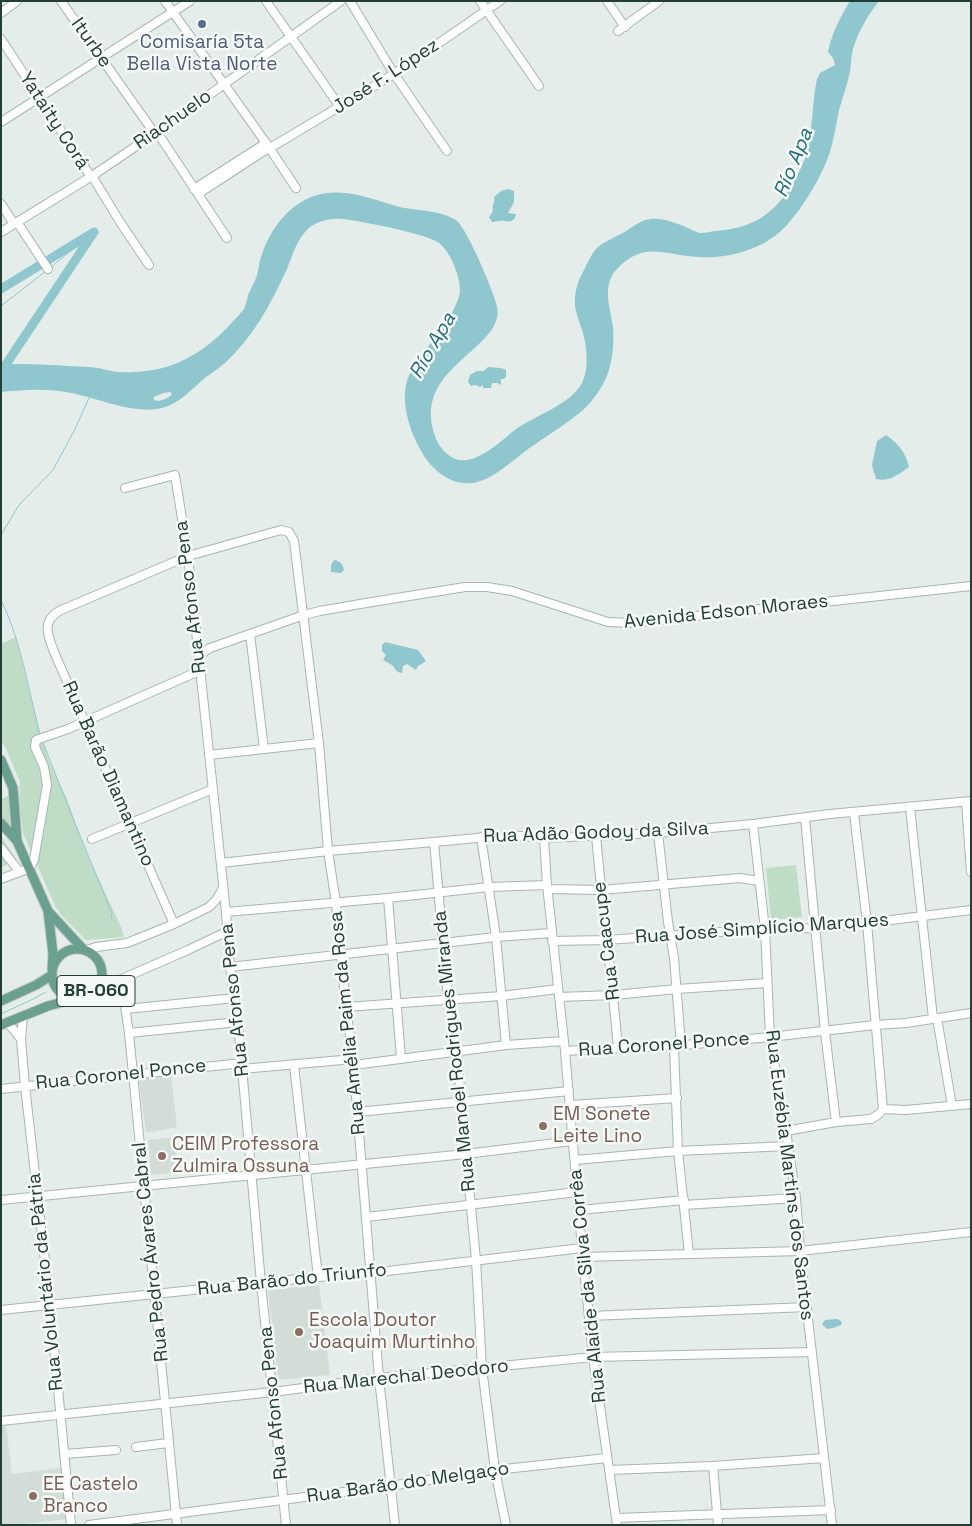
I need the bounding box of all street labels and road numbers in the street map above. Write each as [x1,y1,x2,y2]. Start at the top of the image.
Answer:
street label: Iturbe [66,14,116,72]
street label: José F. López [329,34,443,120]
street label: Yataity Corá [14,68,94,174]
street label: Riachuelo [130,85,216,155]
street label: Rua Afonso Pena [170,519,212,675]
street label: Avenida Edson Moraes [623,590,829,634]
street label: Rua Barão Diamantino [57,678,159,870]
street label: Rua Adão Godoy da Silva [483,818,709,848]
street label: Rua Caacupe [588,880,626,1002]
street label: Rua Manoel Rodrigues Miranda [429,909,481,1193]
street label: Rua José Simplício Marques [634,909,890,949]
street label: Rua Amélia Paim da Rosa [325,910,371,1136]
street label: Rua Afonso Pena [216,922,254,1078]
road number: BR-060 [57,976,135,1006]
street label: Rua Coronel Ponce [578,1028,750,1062]
street label: Rua Euzébia Martins dos Santos [760,1028,818,1322]
street label: Rua Coronel Ponce [35,1055,207,1095]
street label: Rua Pedro Ávares Cabral [128,1141,174,1363]
street label: Rua Alaíde da Silva Corrêa [564,1168,612,1404]
street label: Rua Voluntário da Pátria [23,1172,69,1392]
street label: Rua Barão do Triunfo [196,1259,388,1301]
street label: Rua Afonso Pena [255,1325,293,1481]
street label: Rua Marechal Deodoro [302,1355,510,1399]
street label: Rua Barão do Melgaço [305,1458,511,1508]

